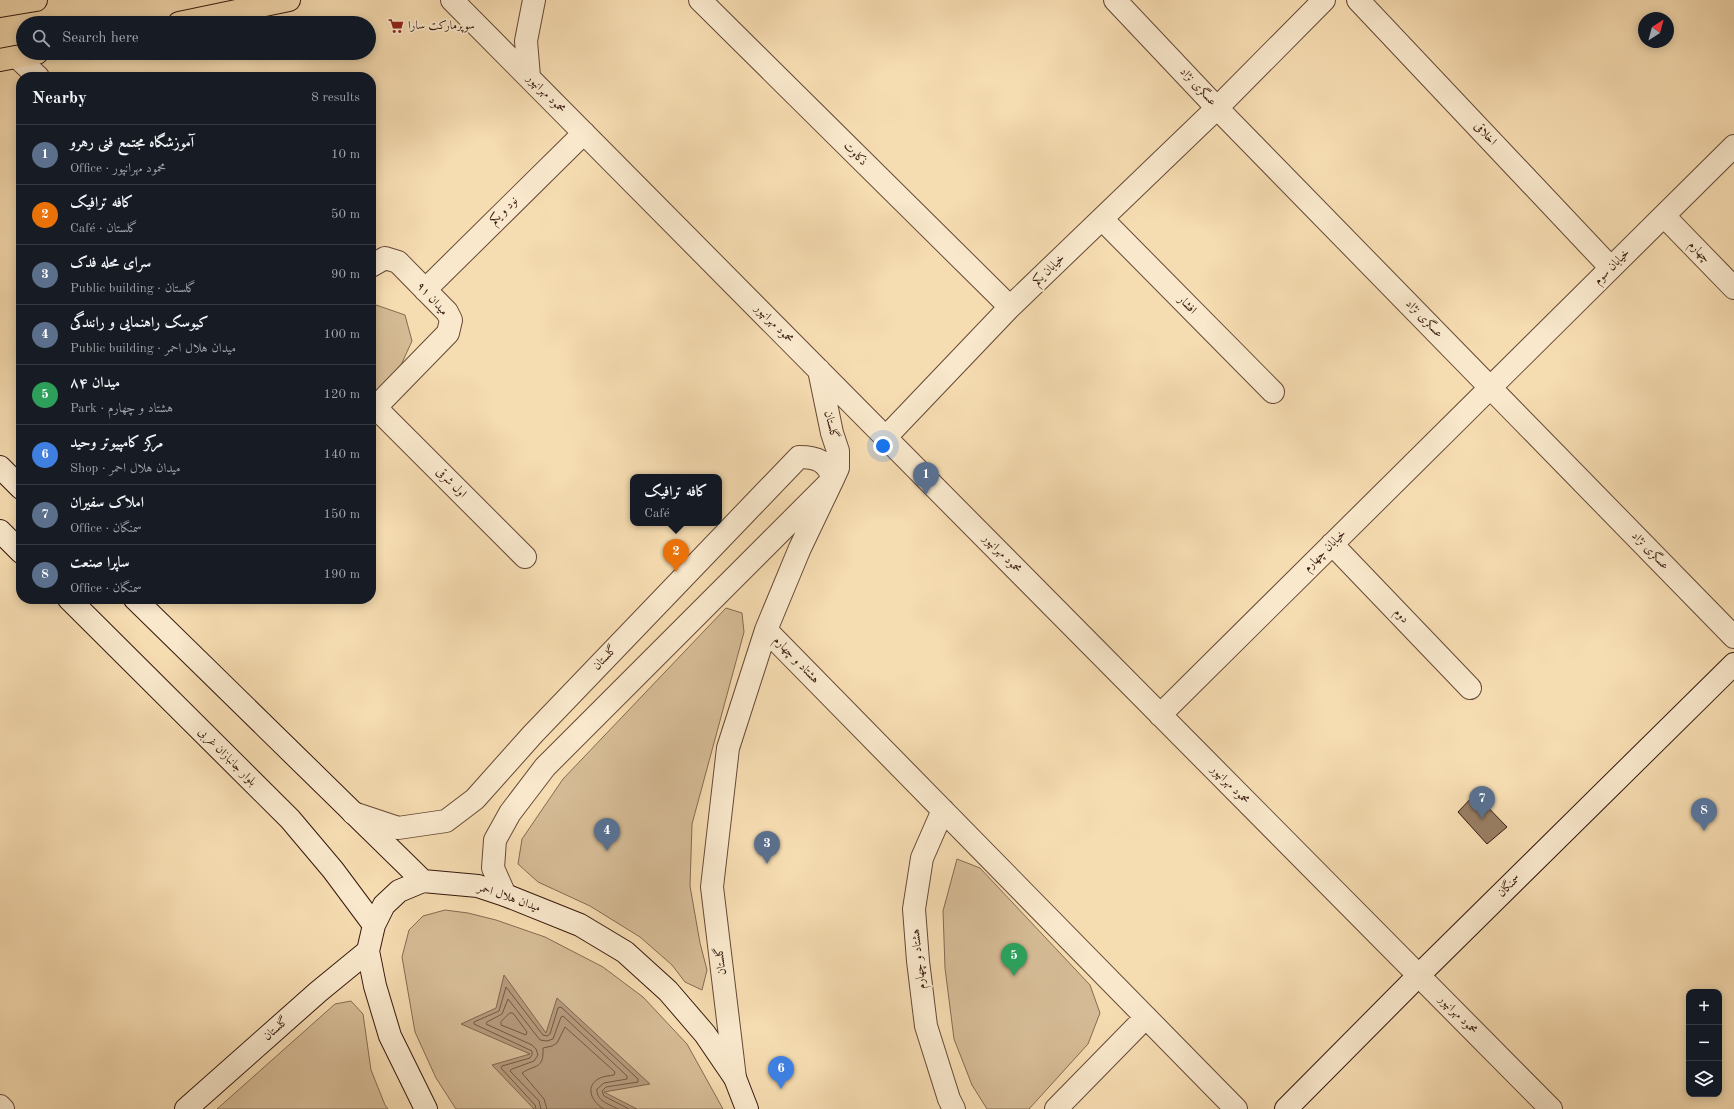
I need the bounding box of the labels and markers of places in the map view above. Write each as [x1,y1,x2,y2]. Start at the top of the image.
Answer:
supermarket icon: سوپرمارکت سارا [387,17,405,35]
place label: سوپرمارکت سارا [408,19,475,33]
pin: 1 [913,462,939,495]
pin: 2 [663,539,689,572]
pin: 7 [1469,786,1495,819]
pin: 8 [1691,798,1717,831]
pin: 4 [594,818,620,851]
pin: 3 [754,831,780,864]
pin: 5 [1001,943,1027,976]
pin: 6 [768,1056,794,1089]

